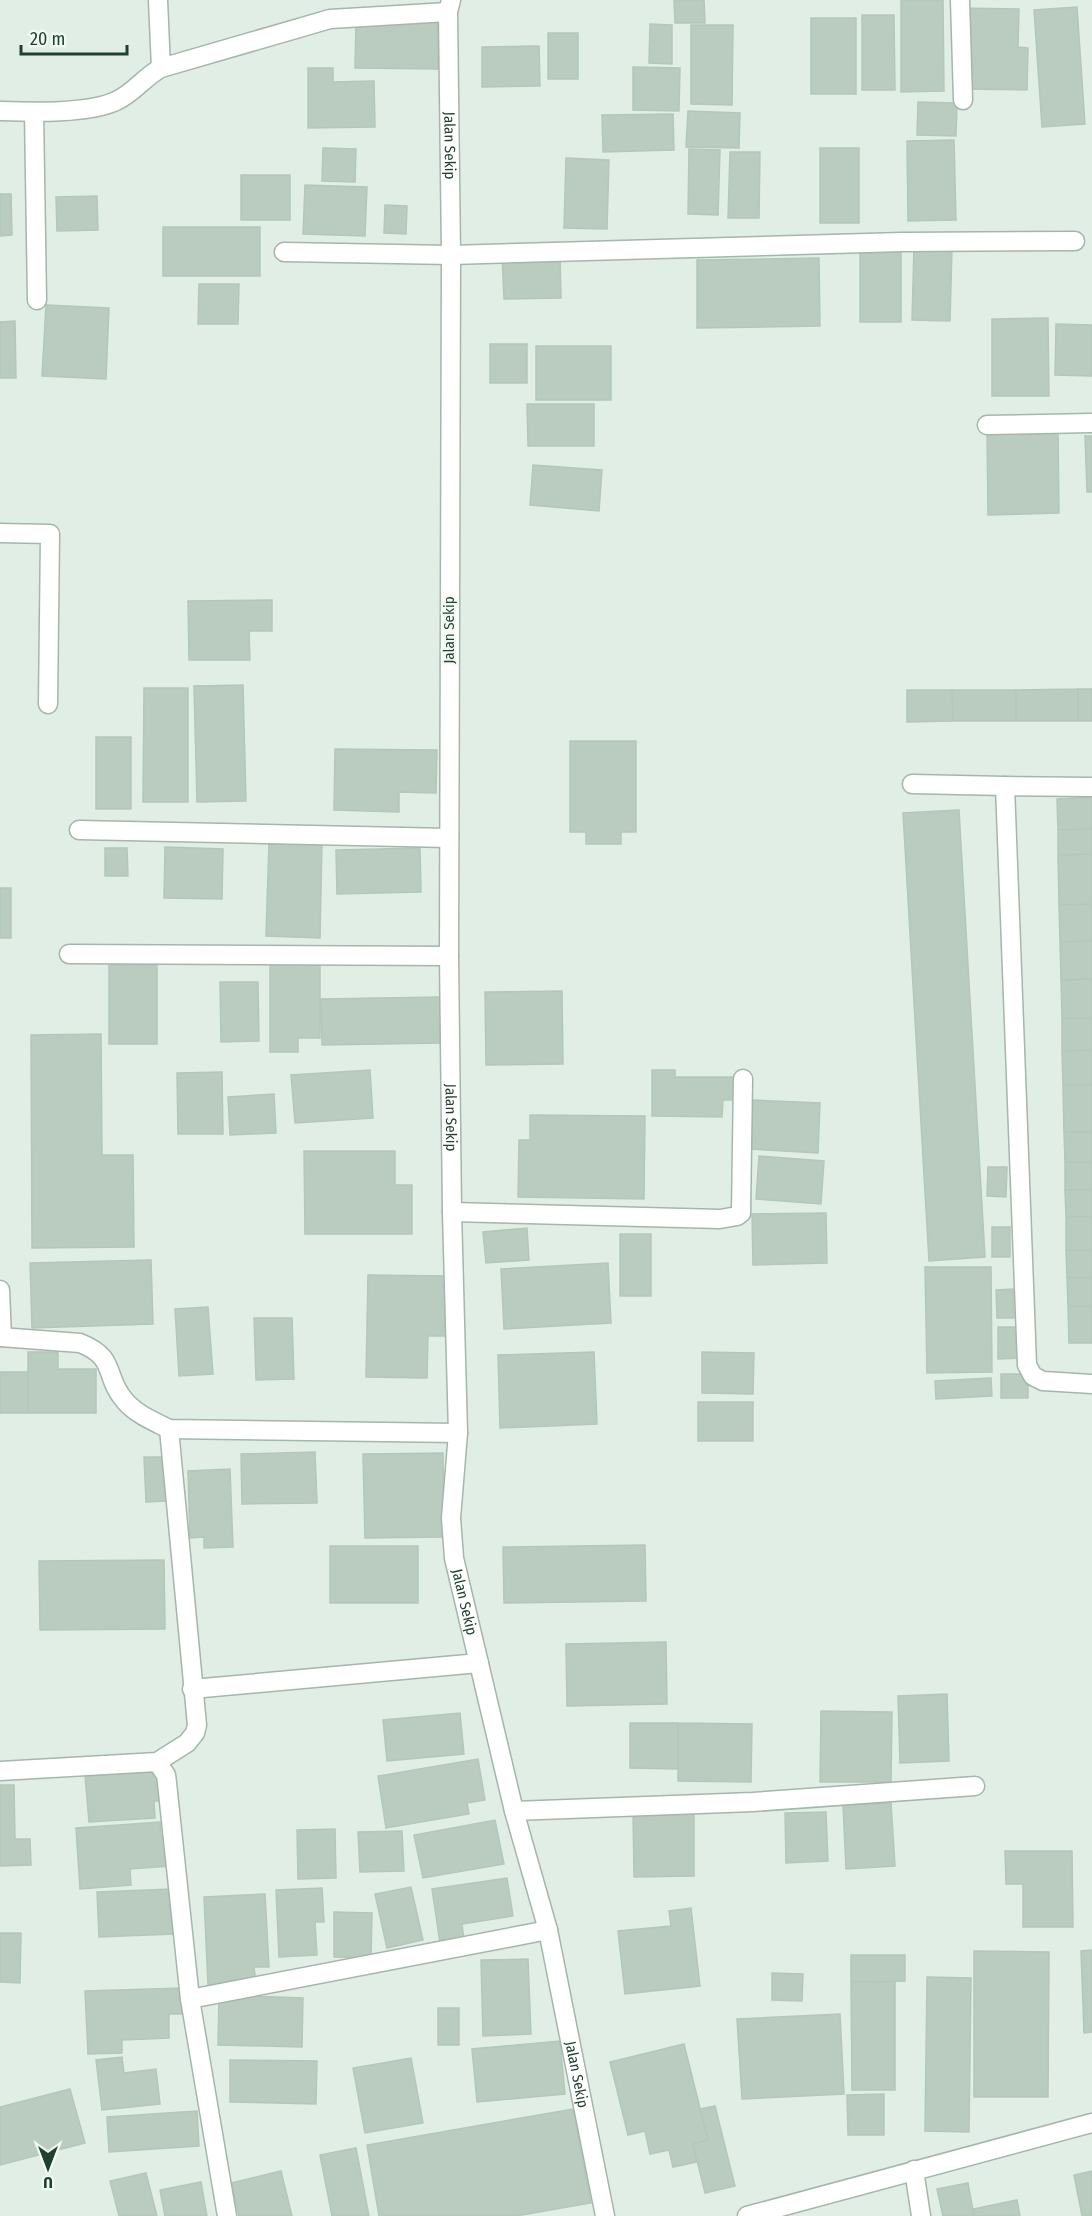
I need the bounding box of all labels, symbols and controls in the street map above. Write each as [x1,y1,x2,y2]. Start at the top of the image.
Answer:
scale bar [21,18,128,56]
text: 20 m [30,28,65,50]
street label: Jalan Sekip [440,112,459,180]
street label: Jalan Sekip [440,596,458,664]
street label: Jalan Sekip [441,1084,460,1152]
street label: Jalan Sekip [448,1567,481,1637]
street label: Jalan Sekip [561,2040,592,2109]
north arrow [18,2138,78,2198]
text: U [43,2173,53,2192]

